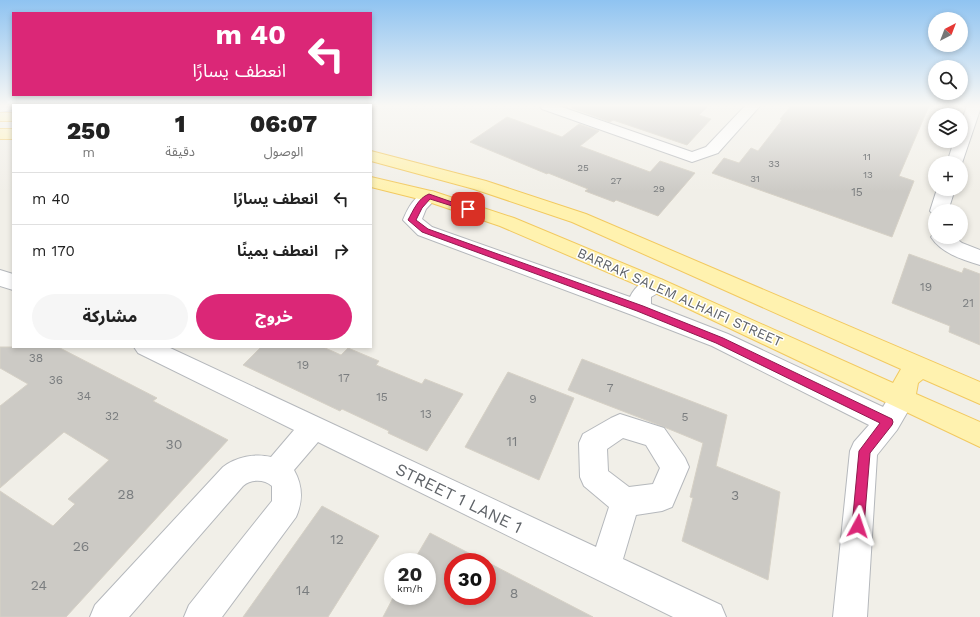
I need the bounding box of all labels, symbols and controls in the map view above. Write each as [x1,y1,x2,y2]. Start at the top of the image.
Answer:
north arrow [928,12,968,52]
map controls [928,12,968,244]
text: 40 m [216,18,286,51]
icon: left [300,28,352,80]
text: انعطف يسارًا [192,60,286,81]
button: search [928,60,968,100]
button: layers [928,108,968,148]
text: 1 [175,110,186,138]
text: 06:07 [250,110,317,138]
text: 250 [67,117,111,145]
text: دقيقة [165,144,195,159]
text: الوصول [264,144,303,159]
text: m [83,145,95,160]
house number: 11 [863,151,871,162]
button: + [928,156,968,196]
house number: 33 [768,158,780,169]
house number: 25 [577,162,589,173]
house number: 13 [863,169,873,180]
house number: 31 [750,173,760,184]
house number: 27 [610,175,622,186]
house number: 29 [653,183,665,194]
house number: 15 [851,185,863,199]
icon: left [330,188,352,210]
text: 40 m [32,190,70,208]
text: انعطف يسارًا [233,190,318,208]
pin [451,192,485,226]
icon: arrive [457,198,479,220]
button: − [928,204,968,244]
icon: right [330,240,352,262]
text: 170 m [32,242,75,260]
text: انعطف يمينًا [237,242,318,260]
street label: BARRAK SALEM ALHAIFI STREET [575,244,786,350]
house number: 19 [920,280,932,294]
button: مشاركة [32,294,188,340]
button: خروج [196,294,352,340]
house number: 21 [962,296,974,310]
house number: 38 [29,351,43,365]
house number: 19 [297,358,309,372]
house number: 17 [338,371,350,385]
house number: 36 [49,373,63,387]
house number: 7 [607,381,614,395]
house number: 34 [77,389,91,403]
house number: 15 [376,390,388,404]
house number: 9 [529,392,537,406]
house number: 13 [420,407,432,421]
house number: 32 [105,409,119,423]
house number: 5 [682,410,689,424]
house number: 11 [507,433,517,449]
house number: 30 [166,436,182,452]
street label: STREET 1 LANE 1 [393,459,525,537]
house number: 28 [118,486,134,502]
house number: 3 [731,487,739,503]
position arrow [837,505,879,547]
house number: 12 [330,531,344,547]
house number: 26 [73,538,89,554]
speed limit sign: 30 [444,553,496,605]
text: 20 [398,562,422,586]
house number: 24 [31,577,47,593]
house number: 14 [296,582,310,598]
text: km/h [397,583,423,594]
house number: 8 [510,585,518,601]

